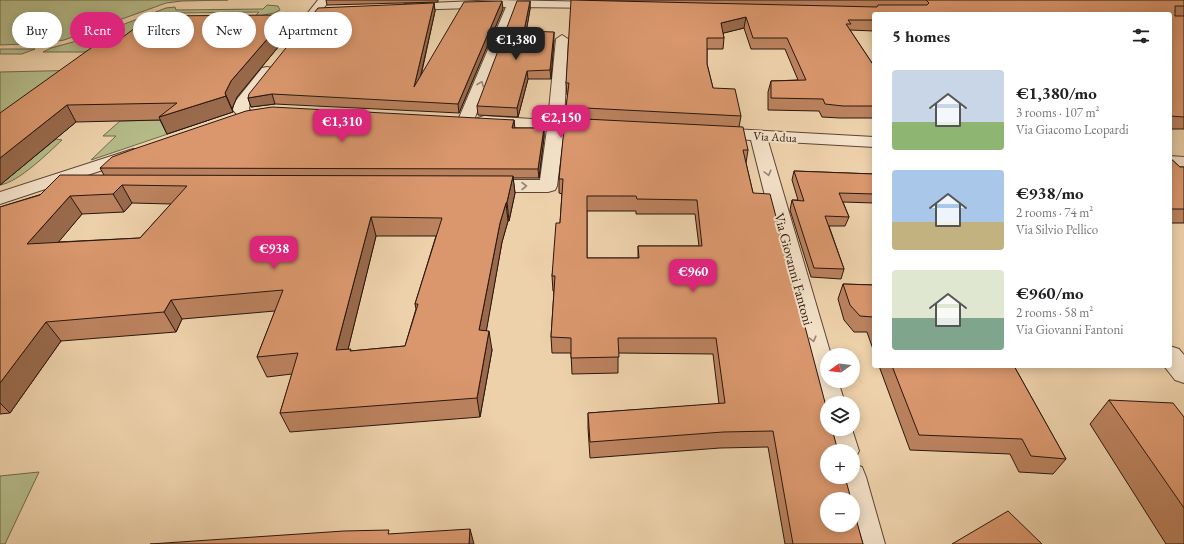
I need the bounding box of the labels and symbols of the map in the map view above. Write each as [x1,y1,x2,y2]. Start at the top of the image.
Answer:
pin: €1,380 [483,27,549,61]
one-way arrow [476,80,484,88]
pin: €2,150 [528,105,594,139]
pin: €1,310 [309,109,375,143]
street label: Via Adua [753,128,797,146]
one-way arrow [763,169,772,176]
one-way arrow [521,182,527,190]
street label: Via Giovanni Fantoni [770,211,818,328]
pin: €938 [250,236,298,270]
pin: €960 [669,259,717,293]
one-way arrow [809,336,817,342]
north arrow [820,348,860,388]

